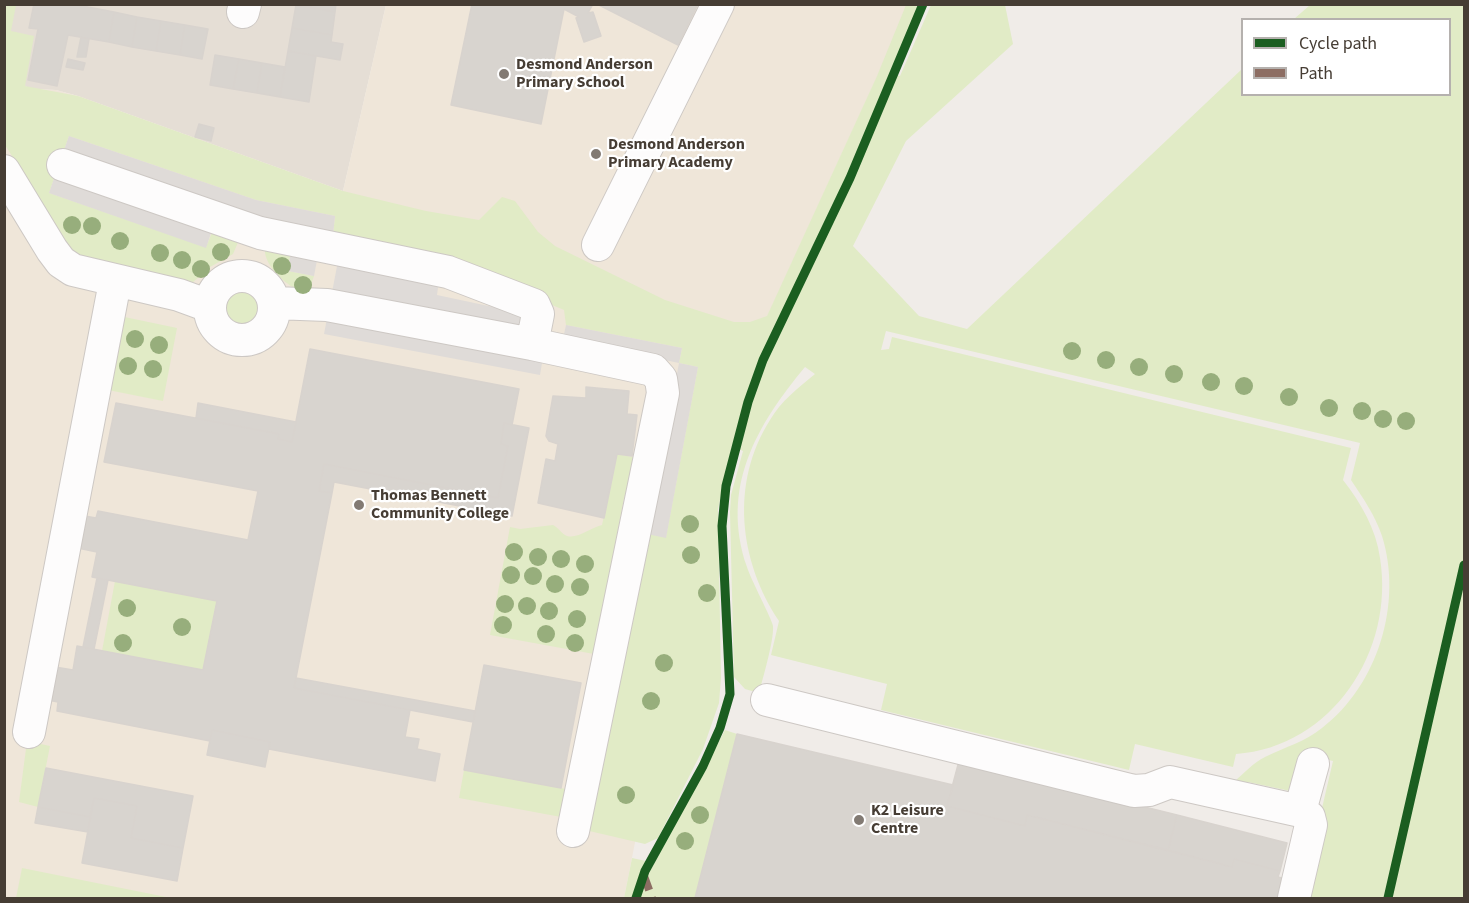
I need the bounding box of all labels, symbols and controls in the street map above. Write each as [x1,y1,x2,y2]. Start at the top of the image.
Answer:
legend [1241,18,1451,96]
text: Cycle path [1299,31,1377,56]
place label: Desmond Anderson Primary School [516,55,653,93]
text: Path [1299,61,1333,86]
marker: Desmond Anderson Primary School [497,67,511,81]
place label: Desmond Anderson Primary Academy [608,135,745,173]
marker: Desmond Anderson Primary Academy [589,147,603,161]
place label: Thomas Bennett Community College [371,486,509,524]
marker: Thomas Bennett Community College [352,498,366,512]
place label: K2 Leisure Centre [871,801,944,839]
marker: K2 Leisure Centre [852,813,866,827]

